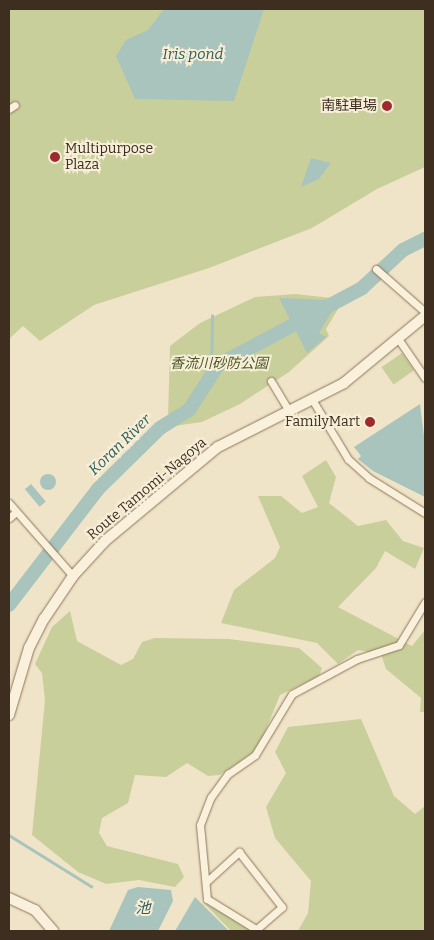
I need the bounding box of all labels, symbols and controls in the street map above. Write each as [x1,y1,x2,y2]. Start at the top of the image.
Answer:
water label: Iris pond [163,46,223,64]
place label: 南駐車場 [321,98,377,114]
marker: 南駐車場 [381,100,393,112]
place label: Multipurpose Plaza [65,141,153,174]
marker: Multipurpose Plaza [49,151,61,163]
park label: 香流川砂防公園 [170,356,268,372]
water label: Koran River [85,411,155,479]
place label: FamilyMart [285,414,360,430]
marker: FamilyMart [364,416,376,428]
street label: Route Tamomi-Nagoya [84,434,210,544]
water label: 池 [136,900,150,918]

